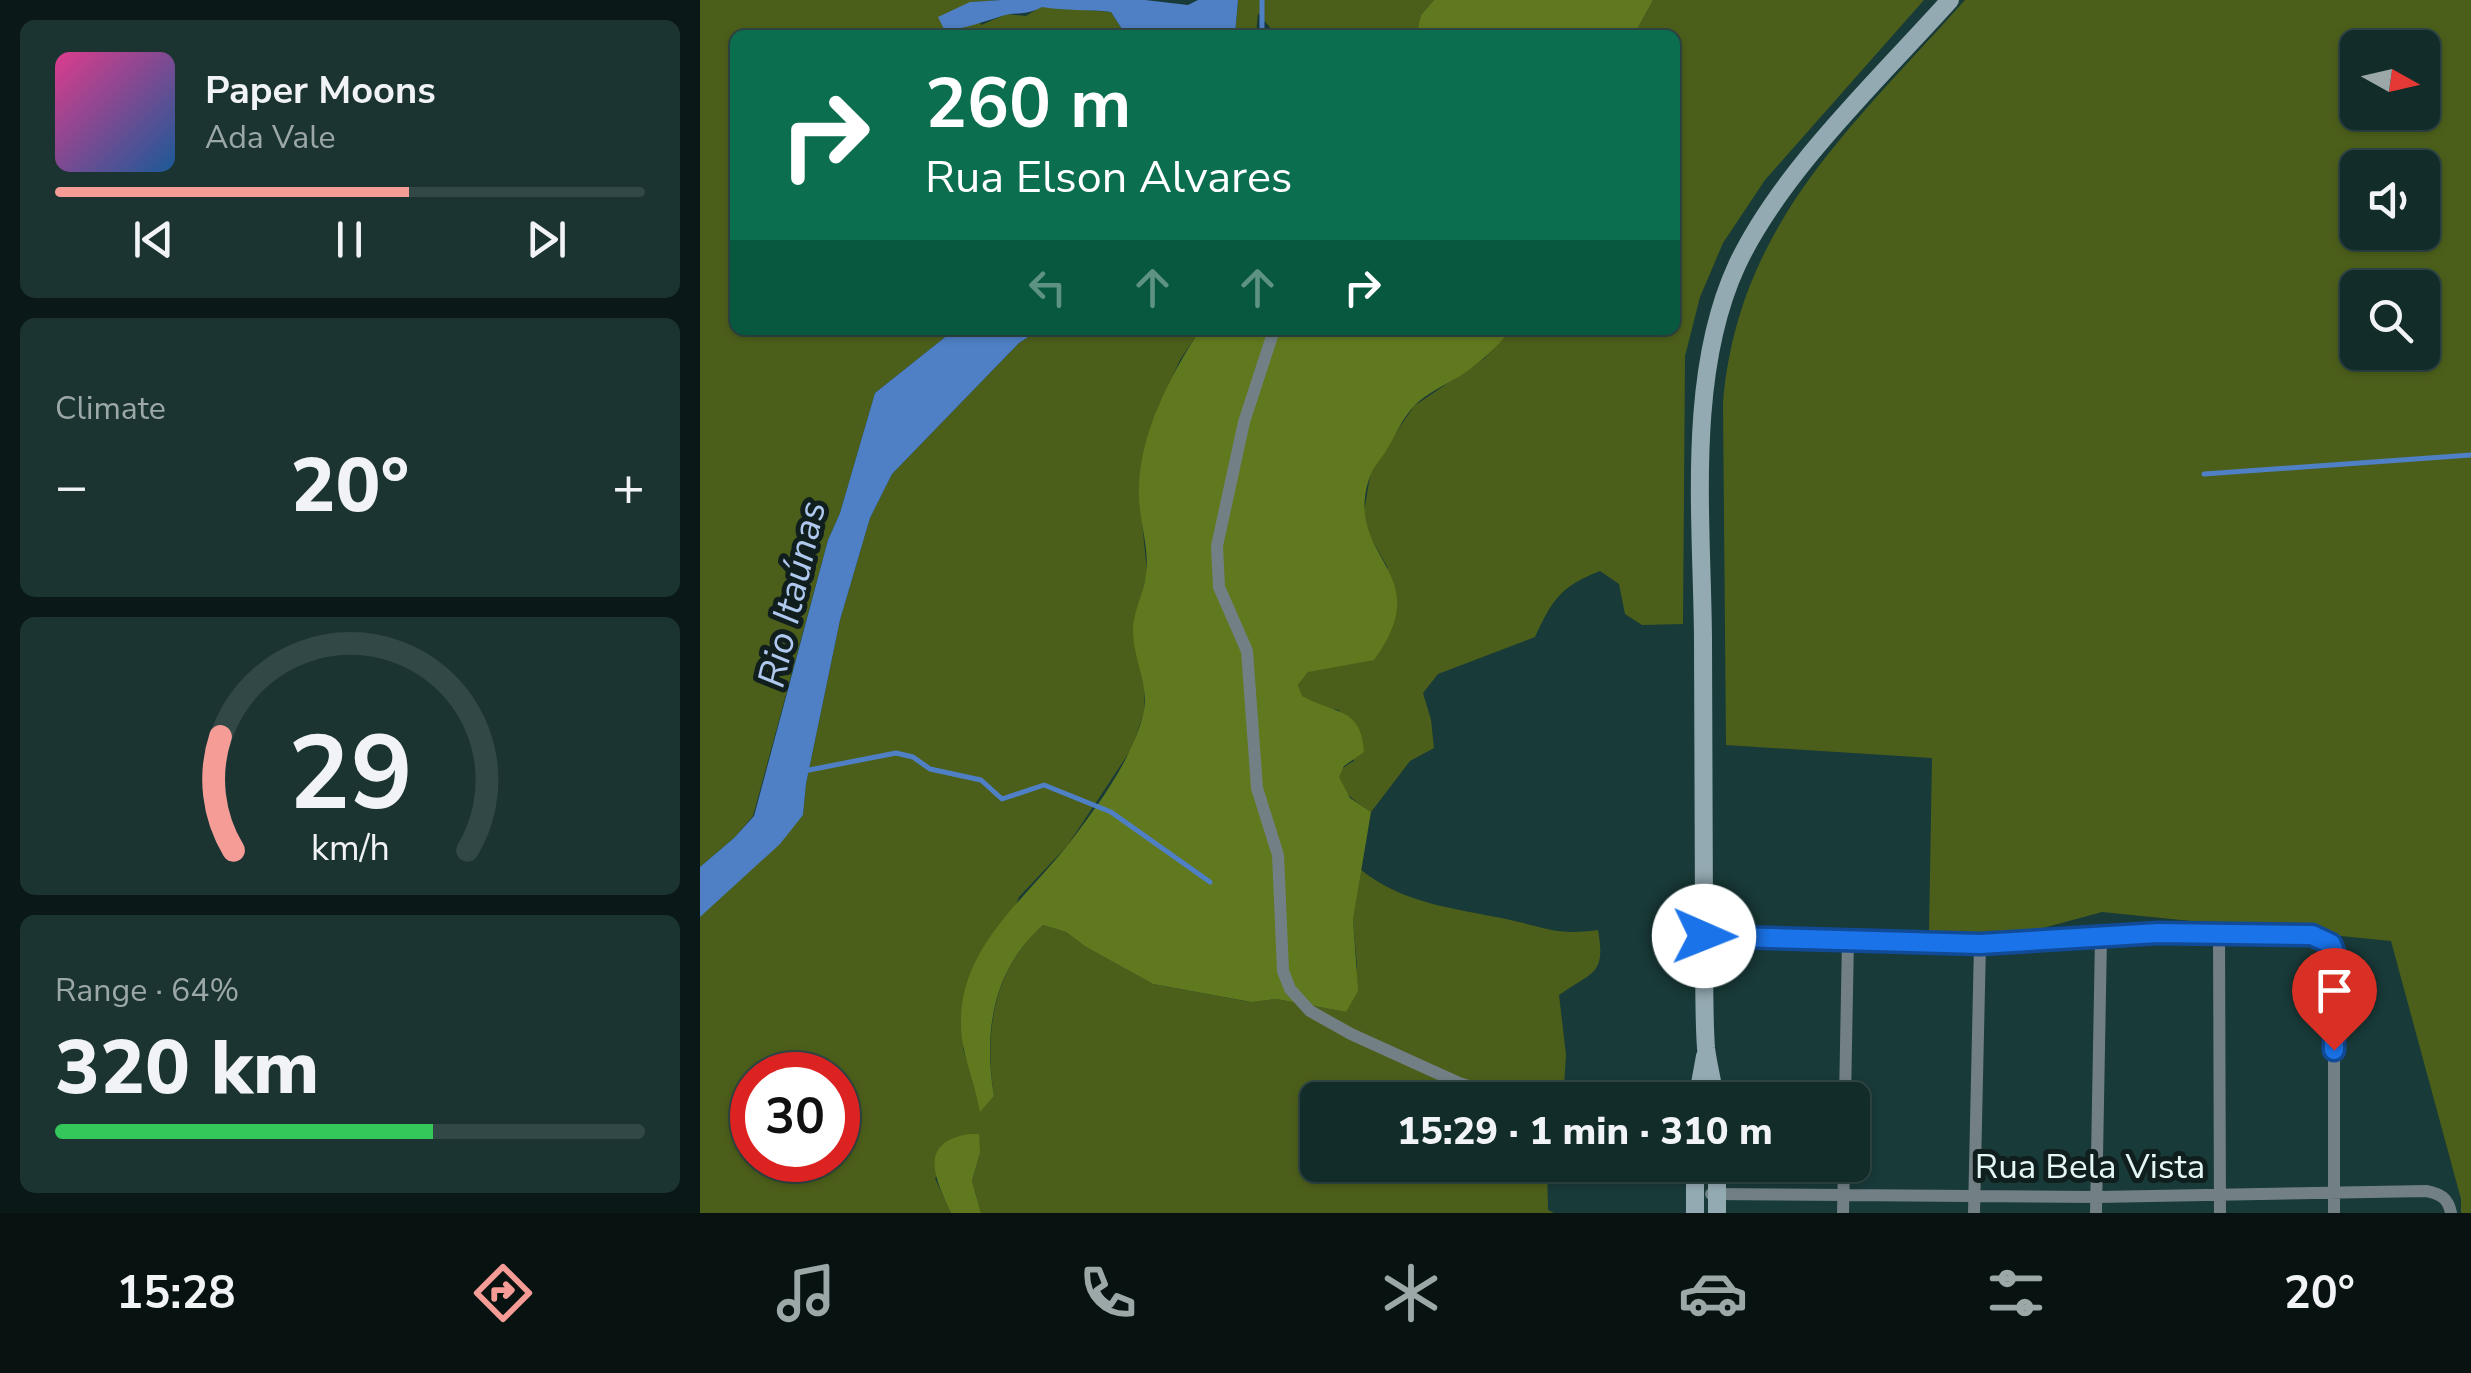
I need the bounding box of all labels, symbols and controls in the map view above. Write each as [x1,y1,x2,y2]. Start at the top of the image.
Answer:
north arrow [2340,30,2440,130]
map controls [2340,30,2440,370]
text: 260 m [925,56,1131,152]
text: Paper Moons [205,65,436,116]
icon: right [760,70,890,200]
text: Ada Vale [205,116,336,159]
text: Rua Elson Alvares [925,147,1292,208]
button: sound [2340,150,2440,250]
icon: previous [126,212,181,267]
icon: pause [322,212,377,267]
icon: next [519,212,574,267]
icon: left [1020,260,1075,315]
icon: ahead [1125,260,1180,315]
icon: ahead [1230,260,1285,315]
icon: right [1335,260,1390,315]
button: search [2340,270,2440,370]
text: Climate [55,387,166,430]
text: 20° [291,435,409,537]
text: − [55,449,88,524]
text: + [612,449,645,524]
water label: Rio Itaúnas [746,496,838,692]
text: 29 [288,703,412,845]
text: km/h [311,824,389,873]
position arrow [1652,884,1756,988]
pin [2292,948,2377,1051]
icon: arrive [2307,963,2362,1018]
text: Range · 64% [55,969,239,1012]
text: 320 km [55,1017,319,1119]
speed limit sign: 30 [730,1052,860,1182]
text: 15:29 · 1 min · 310 m [1397,1106,1773,1157]
street label: Rua Bela Vista [1975,1143,2205,1190]
icon: directions [468,1258,538,1328]
icon: music [771,1258,841,1328]
icon: phone [1073,1258,1143,1328]
icon: climate [1376,1258,1446,1328]
icon: car [1678,1258,1748,1328]
icon: filters [1981,1258,2051,1328]
text: 15:28 [116,1263,235,1324]
text: 20° [2284,1263,2355,1324]

